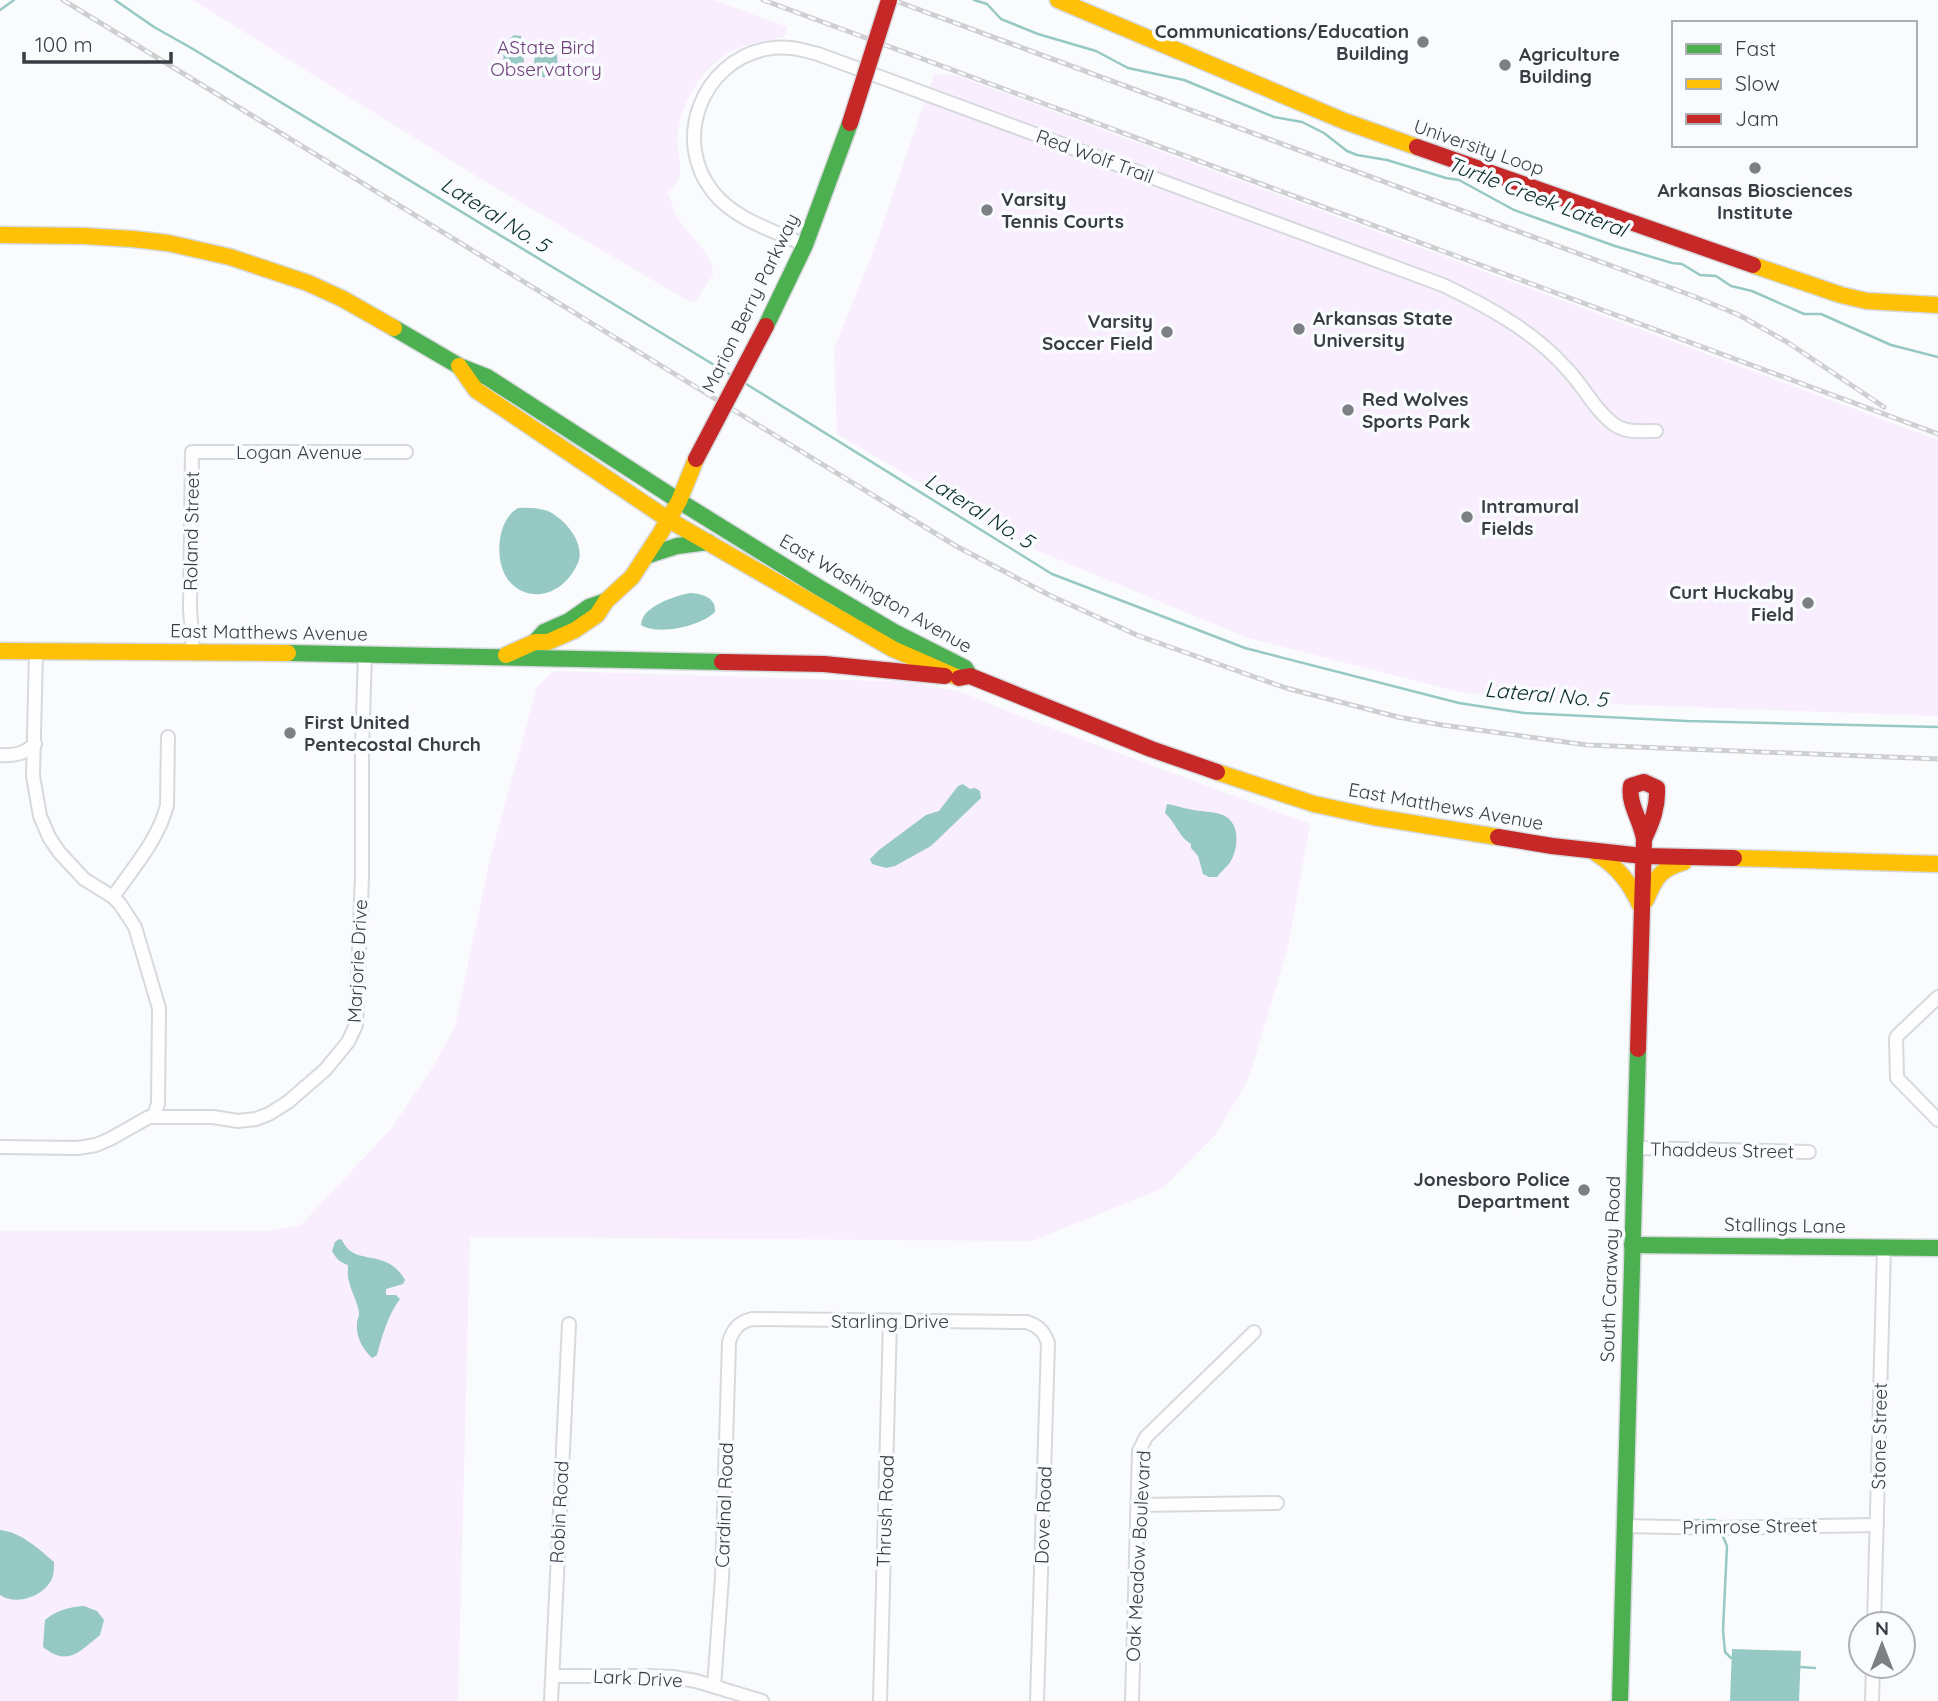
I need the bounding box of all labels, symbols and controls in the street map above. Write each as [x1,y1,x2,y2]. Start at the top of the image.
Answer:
place label: Communications/Education Building [1155,19,1409,65]
scale bar [24,21,172,65]
legend [1672,21,1917,147]
text: 100 m [35,31,93,57]
marker: Communications/Education Building [1415,34,1431,50]
park label: AState Bird Observatory [490,35,602,81]
text: Fast [1735,35,1776,61]
place label: Agriculture Building [1519,42,1620,88]
marker: Agriculture Building [1497,57,1513,73]
text: Slow [1735,70,1780,96]
text: Jam [1735,105,1779,131]
street label: University Loop [1411,113,1547,181]
street label: Red Wolf Trail [1033,124,1157,188]
water label: Turtle Creek Lateral [1444,150,1633,243]
marker: Arkansas Biosciences Institute [1747,160,1763,176]
water label: Lateral No. 5 [437,171,557,259]
place label: Arkansas Biosciences Institute [1657,178,1853,224]
place label: Varsity Tennis Courts [1001,187,1124,233]
marker: Varsity Tennis Courts [979,202,995,218]
street label: Marion Berry Parkway [696,209,804,397]
place label: Arkansas State University [1313,306,1453,352]
place label: Varsity Soccer Field [1042,309,1153,355]
marker: Arkansas State University [1291,321,1307,337]
marker: Varsity Soccer Field [1159,324,1175,340]
place label: Red Wolves Sports Park [1362,387,1471,433]
marker: Red Wolves Sports Park [1340,402,1356,418]
street label: Logan Avenue [236,440,362,464]
water label: Lateral No. 5 [921,467,1041,555]
street label: Roland Street [178,471,204,591]
place label: Intramural Fields [1481,494,1579,540]
marker: Intramural Fields [1459,509,1475,525]
street label: East Washington Avenue [776,528,976,658]
place label: Curt Huckaby Field [1669,580,1794,626]
marker: Curt Huckaby Field [1800,595,1816,611]
street label: East Matthews Avenue [170,618,368,646]
water label: Lateral No. 5 [1484,676,1611,713]
place label: First United Pentecostal Church [304,710,481,756]
marker: First United Pentecostal Church [282,725,298,741]
street label: East Matthews Avenue [1347,777,1545,835]
street label: Marjorie Drive [342,898,372,1024]
street label: Thaddeus Street [1650,1137,1794,1163]
place label: Jonesboro Police Department [1413,1167,1570,1213]
street label: South Caraway Road [1595,1175,1625,1363]
marker: Jonesboro Police Department [1576,1182,1592,1198]
street label: Stallings Lane [1724,1212,1846,1238]
street label: Starling Drive [831,1309,949,1333]
street label: Stone Street [1866,1382,1892,1490]
street label: Cardinal Road [710,1442,738,1568]
street label: Oak Meadow Boulevard [1120,1450,1156,1662]
street label: Thrush Road [871,1454,899,1568]
street label: Robin Road [544,1460,574,1564]
street label: Dove Road [1029,1466,1057,1564]
street label: Primrose Street [1682,1513,1818,1539]
north arrow [1847,1610,1917,1680]
text: N [1875,1616,1889,1640]
street label: Lark Drive [592,1664,684,1692]

